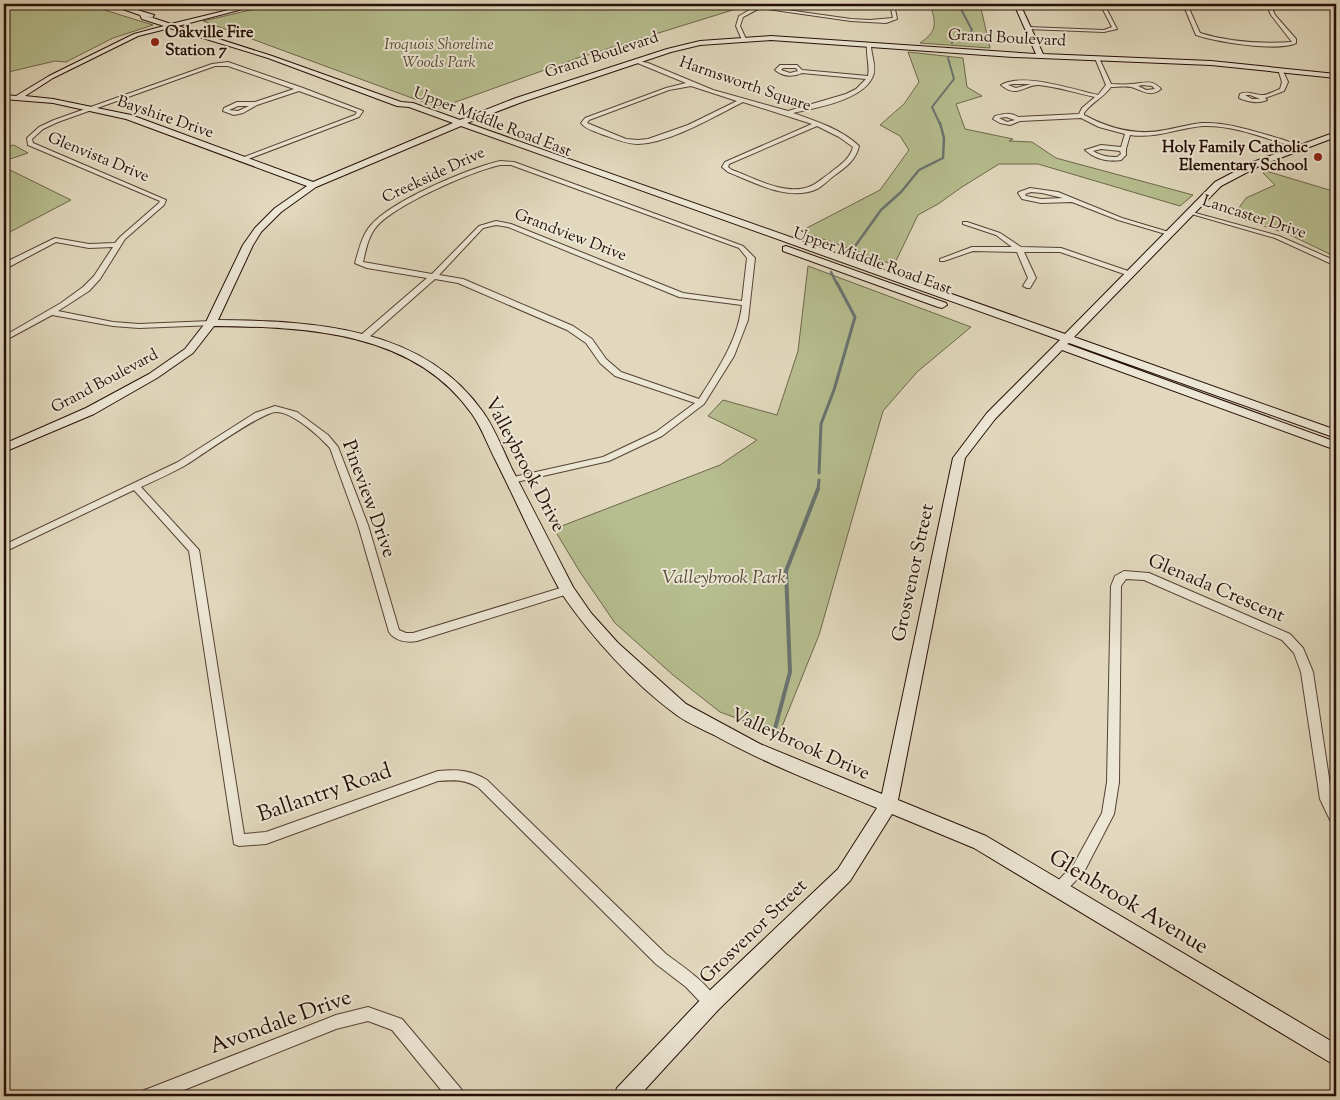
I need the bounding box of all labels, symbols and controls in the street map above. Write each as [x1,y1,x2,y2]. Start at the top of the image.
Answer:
place label: Oakville Fire Station 7 [165,22,254,63]
street label: Grand Boulevard [947,24,1067,54]
street label: Grand Boulevard [542,27,662,85]
park label: Iroquois Shoreline Woods Park [384,34,494,75]
marker: Oakville Fire Station 7 [149,36,161,48]
street label: Harmsworth Square [676,52,814,118]
street label: Upper Middle Road East [409,82,575,164]
street label: Bayshire Drive [114,91,216,145]
street label: Glenvista Drive [44,127,152,189]
place label: Holy Family Catholic Elementary School [1162,137,1309,178]
street label: Creekside Drive [379,142,489,210]
marker: Holy Family Catholic Elementary School [1312,151,1324,163]
street label: Lancaster Drive [1199,190,1309,246]
street label: Grandview Drive [511,204,629,268]
street label: Upper Middle Road East [789,222,955,302]
street label: Grand Boulevard [47,344,163,420]
street label: Valleybrook Drive [477,393,571,537]
street label: Pineview Drive [334,436,402,562]
street label: Grosvenor Street [886,501,942,644]
street label: Glenada Crescent [1143,548,1289,630]
park label: Valleybrook Park [662,565,786,592]
street label: Valleybrook Drive [726,702,874,788]
street label: Ballantry Road [254,756,396,832]
street label: Glenbrook Avenue [1042,843,1214,963]
street label: Grosvenor Street [694,873,814,990]
street label: Avondale Drive [206,983,356,1063]

